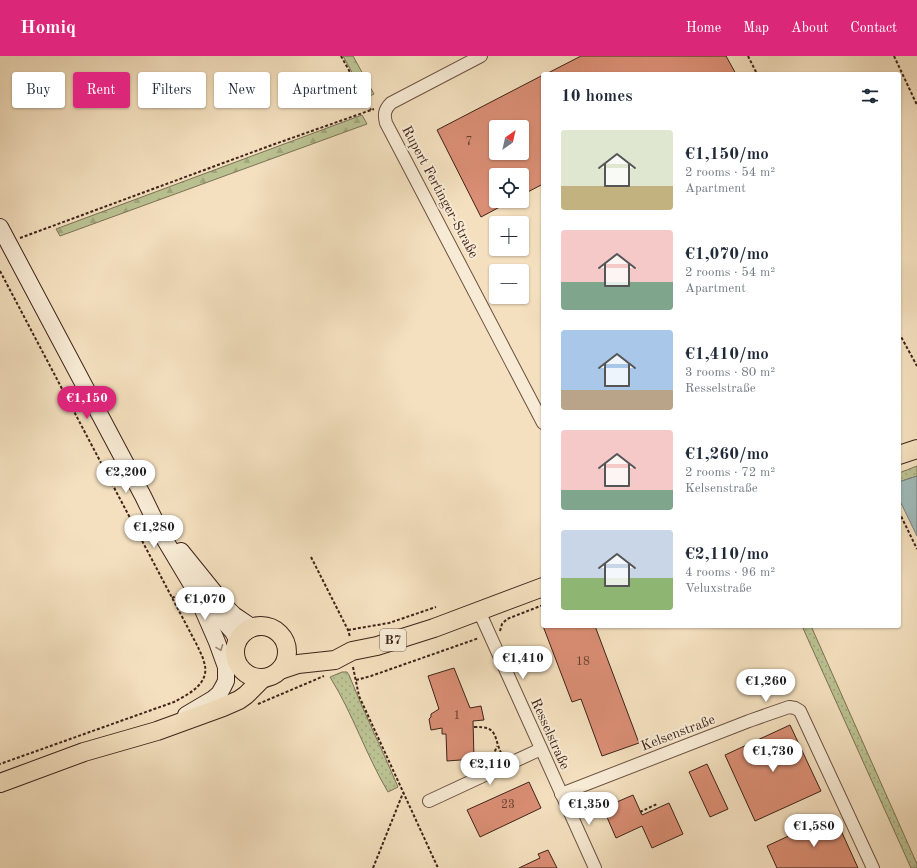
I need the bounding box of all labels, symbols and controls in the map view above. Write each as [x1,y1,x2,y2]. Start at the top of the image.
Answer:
text: Homiq [20,19,76,38]
text: Home [686,21,721,35]
text: Map [743,21,769,35]
text: About [791,21,828,35]
text: Contact [850,21,897,35]
chip: Buy [12,72,65,108]
chip: Rent [73,72,130,108]
chip: Filters [138,72,206,108]
chip: New [214,72,270,108]
chip: Apartment [278,72,371,108]
icon: filters [859,85,881,107]
text: 10 homes [561,88,633,105]
north arrow [489,120,529,160]
map controls [489,120,529,304]
street label: Rupert Fertinger-Straße [399,124,481,260]
house number: 7 [466,136,472,148]
icon: home [593,146,641,194]
text: €1,150/mo [685,146,769,163]
text: 2 rooms · 54 m² [685,166,775,179]
button: locate [489,168,529,208]
text: Apartment [685,182,746,195]
button: + [489,216,529,256]
icon: home [593,246,641,294]
text: €1,070/mo [685,246,769,263]
button: − [489,264,529,304]
text: 2 rooms · 54 m² [685,266,775,279]
text: Apartment [685,282,746,295]
icon: home [593,346,641,394]
text: €1,410/mo [685,346,769,363]
text: 3 rooms · 80 m² [685,366,775,379]
text: Resselstraße [685,382,756,395]
pin: €1,150 [54,386,120,420]
text: €1,150 [66,392,108,405]
icon: home [593,446,641,494]
text: €1,260/mo [685,446,769,463]
pin: €2,200 [93,460,159,494]
text: €2,200 [105,466,147,479]
text: 2 rooms · 72 m² [685,466,775,479]
text: Kelsenstraße [685,482,758,495]
pin: €1,280 [121,515,187,549]
text: €1,280 [133,521,175,534]
icon: home [593,546,641,594]
text: €2,110/mo [685,546,769,563]
text: 4 rooms · 96 m² [685,566,775,579]
text: Veluxstraße [685,582,752,595]
pin: €1,070 [172,587,238,621]
text: €1,070 [184,593,226,606]
road number: B7 [380,629,406,651]
one-way arrow [215,645,223,652]
pin: €1,410 [490,646,556,680]
text: €1,410 [502,652,544,665]
house number: 18 [576,656,590,668]
pin: €1,260 [733,669,799,703]
text: €1,260 [745,675,787,688]
street label: Resselstraße [528,696,572,772]
house number: 1 [454,710,460,722]
street label: Kelsenstraße [639,712,717,754]
pin: €1,730 [740,739,806,773]
text: €1,730 [752,745,794,758]
pin: €2,110 [457,752,523,786]
text: €2,110 [469,758,511,771]
pin: €1,350 [556,792,622,826]
text: €1,350 [568,798,610,811]
house number: 23 [501,799,515,811]
pin: €1,580 [781,814,847,848]
text: €1,580 [793,820,835,833]

